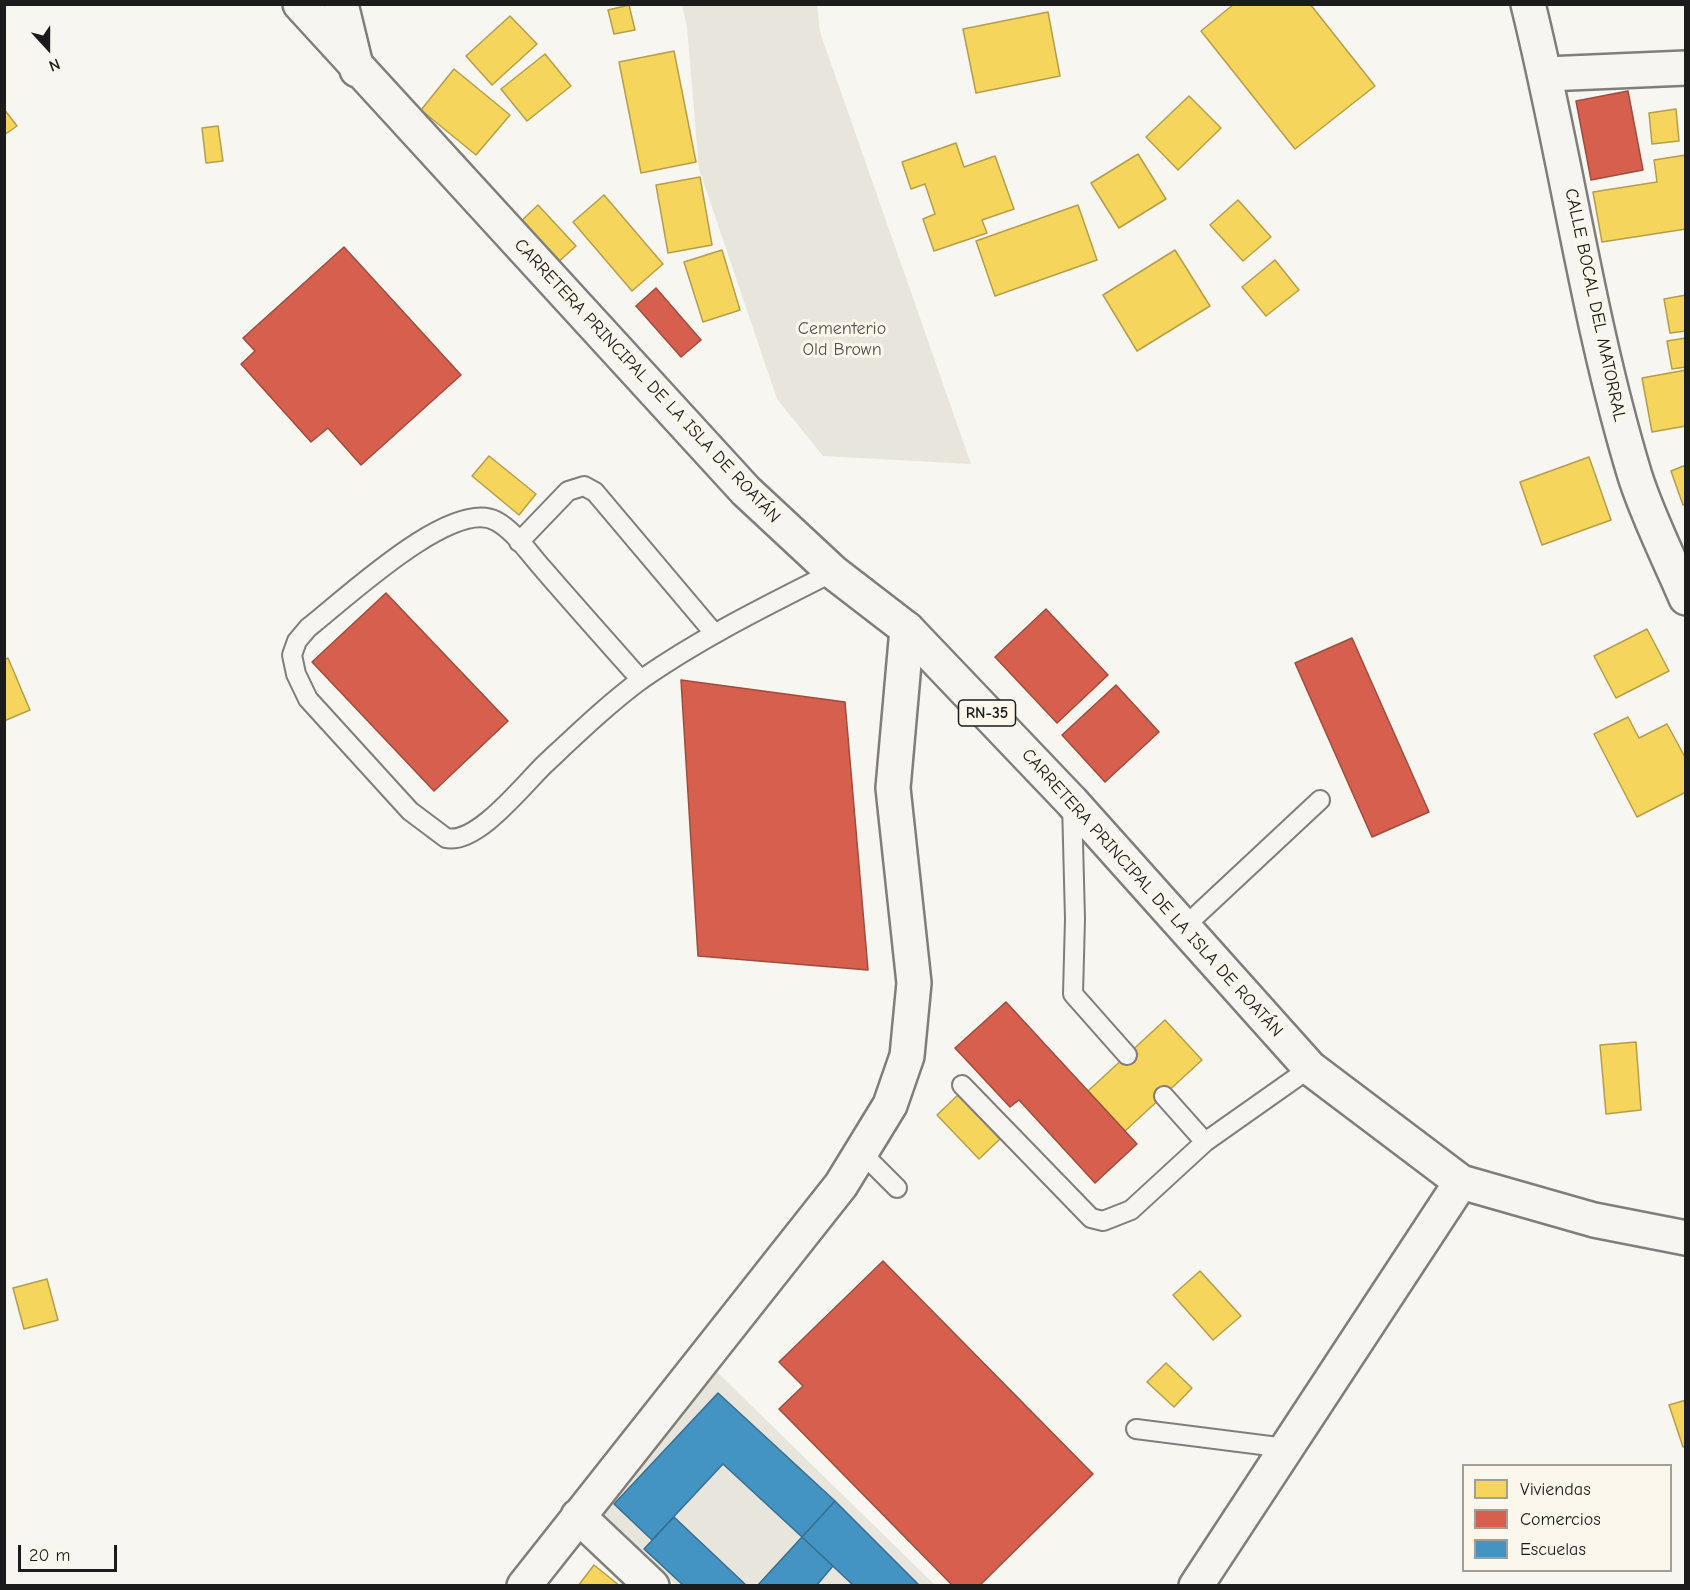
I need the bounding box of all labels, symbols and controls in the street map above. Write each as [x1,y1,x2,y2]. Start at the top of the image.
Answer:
north arrow [18,18,78,78]
text: N [46,55,63,75]
street label: CALLE BOCAL DEL MATORRAL [1560,186,1630,424]
street label: CARRETERA PRINCIPAL DE LA ISLA DE ROATÁN [509,235,785,527]
park label: Cementerio Old Brown [798,318,886,360]
road number: RN-35 [958,700,1016,726]
street label: CARRETERA PRINCIPAL DE LA ISLA DE ROATÁN [1017,744,1287,1042]
legend [1462,1464,1672,1572]
text: Viviendas [1520,1479,1591,1500]
text: Comercios [1520,1509,1601,1530]
scale bar [21,1533,120,1571]
text: Escuelas [1520,1539,1586,1560]
text: 20 m [29,1545,70,1566]

